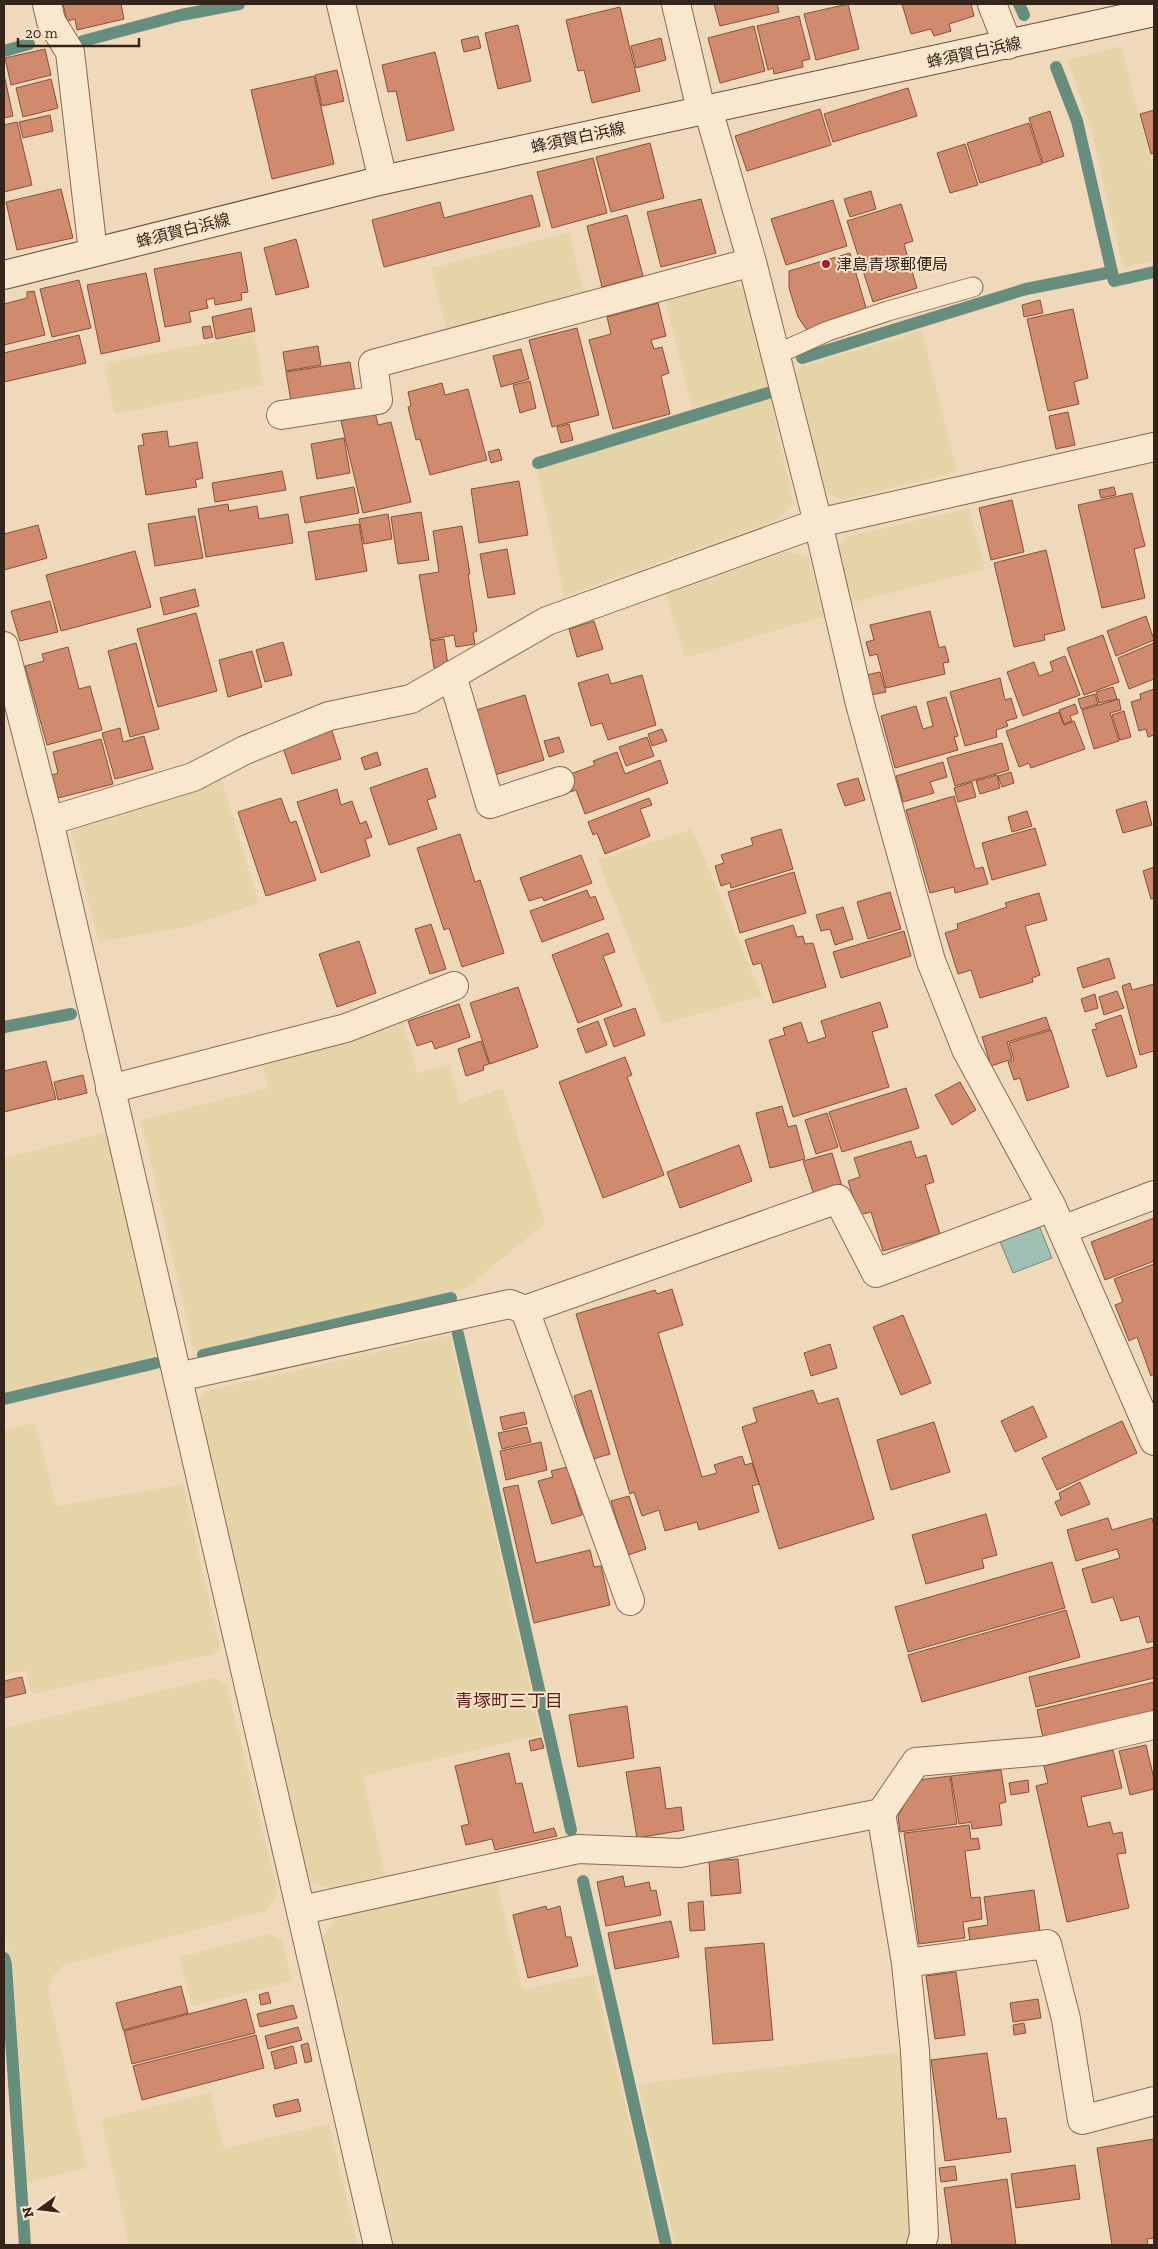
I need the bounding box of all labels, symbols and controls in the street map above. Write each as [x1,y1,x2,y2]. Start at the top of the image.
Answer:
scale bar [18,15,139,47]
text: 20 m [25,24,58,42]
street label: 蜂須賀白浜線 [925,33,1023,72]
street label: 蜂須賀白浜線 [529,118,627,157]
street label: 蜂須賀白浜線 [134,210,232,251]
place label: 津島青塚郵便局 [836,255,948,274]
marker: 津島青塚郵便局 [820,258,832,270]
district label: 青塚町三丁目 [455,1690,563,1712]
north arrow [15,2184,65,2234]
text: N [18,2205,38,2220]

